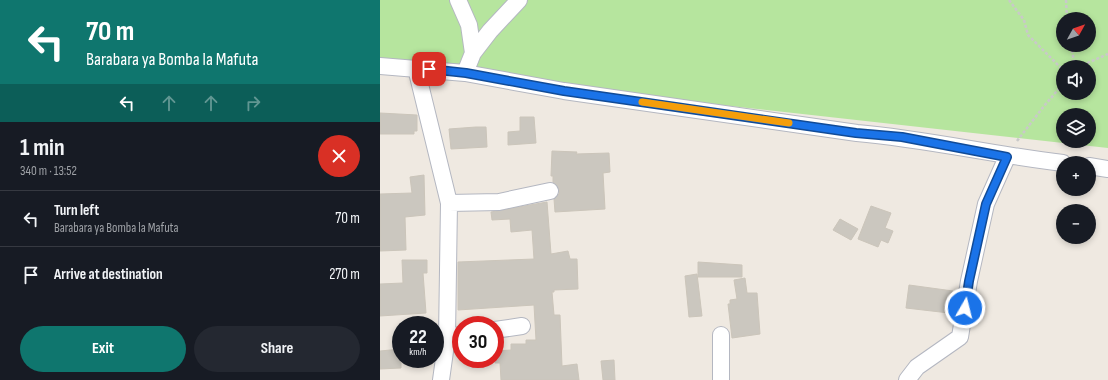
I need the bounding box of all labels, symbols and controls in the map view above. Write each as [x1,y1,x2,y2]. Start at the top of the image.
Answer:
north arrow [1056,12,1096,52]
map controls [1056,12,1096,244]
text: 70 m [86,15,134,48]
icon: left [20,16,72,68]
text: Barabara ya Bomba la Mafuta [86,49,258,70]
pin [412,52,446,86]
icon: arrive [418,58,440,80]
button: sound [1056,60,1096,100]
icon: left [116,92,138,114]
icon: ahead [158,92,180,114]
icon: ahead [200,92,222,114]
icon: right [242,92,264,114]
button: layers [1056,108,1096,148]
text: 1 min [20,133,65,162]
button: close [318,135,360,177]
button: + [1056,156,1096,196]
text: 340 m · 13:52 [20,163,77,179]
text: Turn left [54,201,99,220]
button: − [1056,204,1096,244]
icon: left [20,208,42,230]
text: 70 m [335,209,360,228]
text: Barabara ya Bomba la Mafuta [54,220,179,236]
icon: arrive [20,264,42,286]
text: Arrive at destination [54,265,163,284]
text: 270 m [329,265,360,284]
position arrow [944,287,986,329]
speed limit sign: 30 [452,316,504,368]
text: 22 [409,325,427,349]
button: Exit [20,326,186,372]
button: Share [194,326,360,372]
text: km/h [409,346,427,358]

